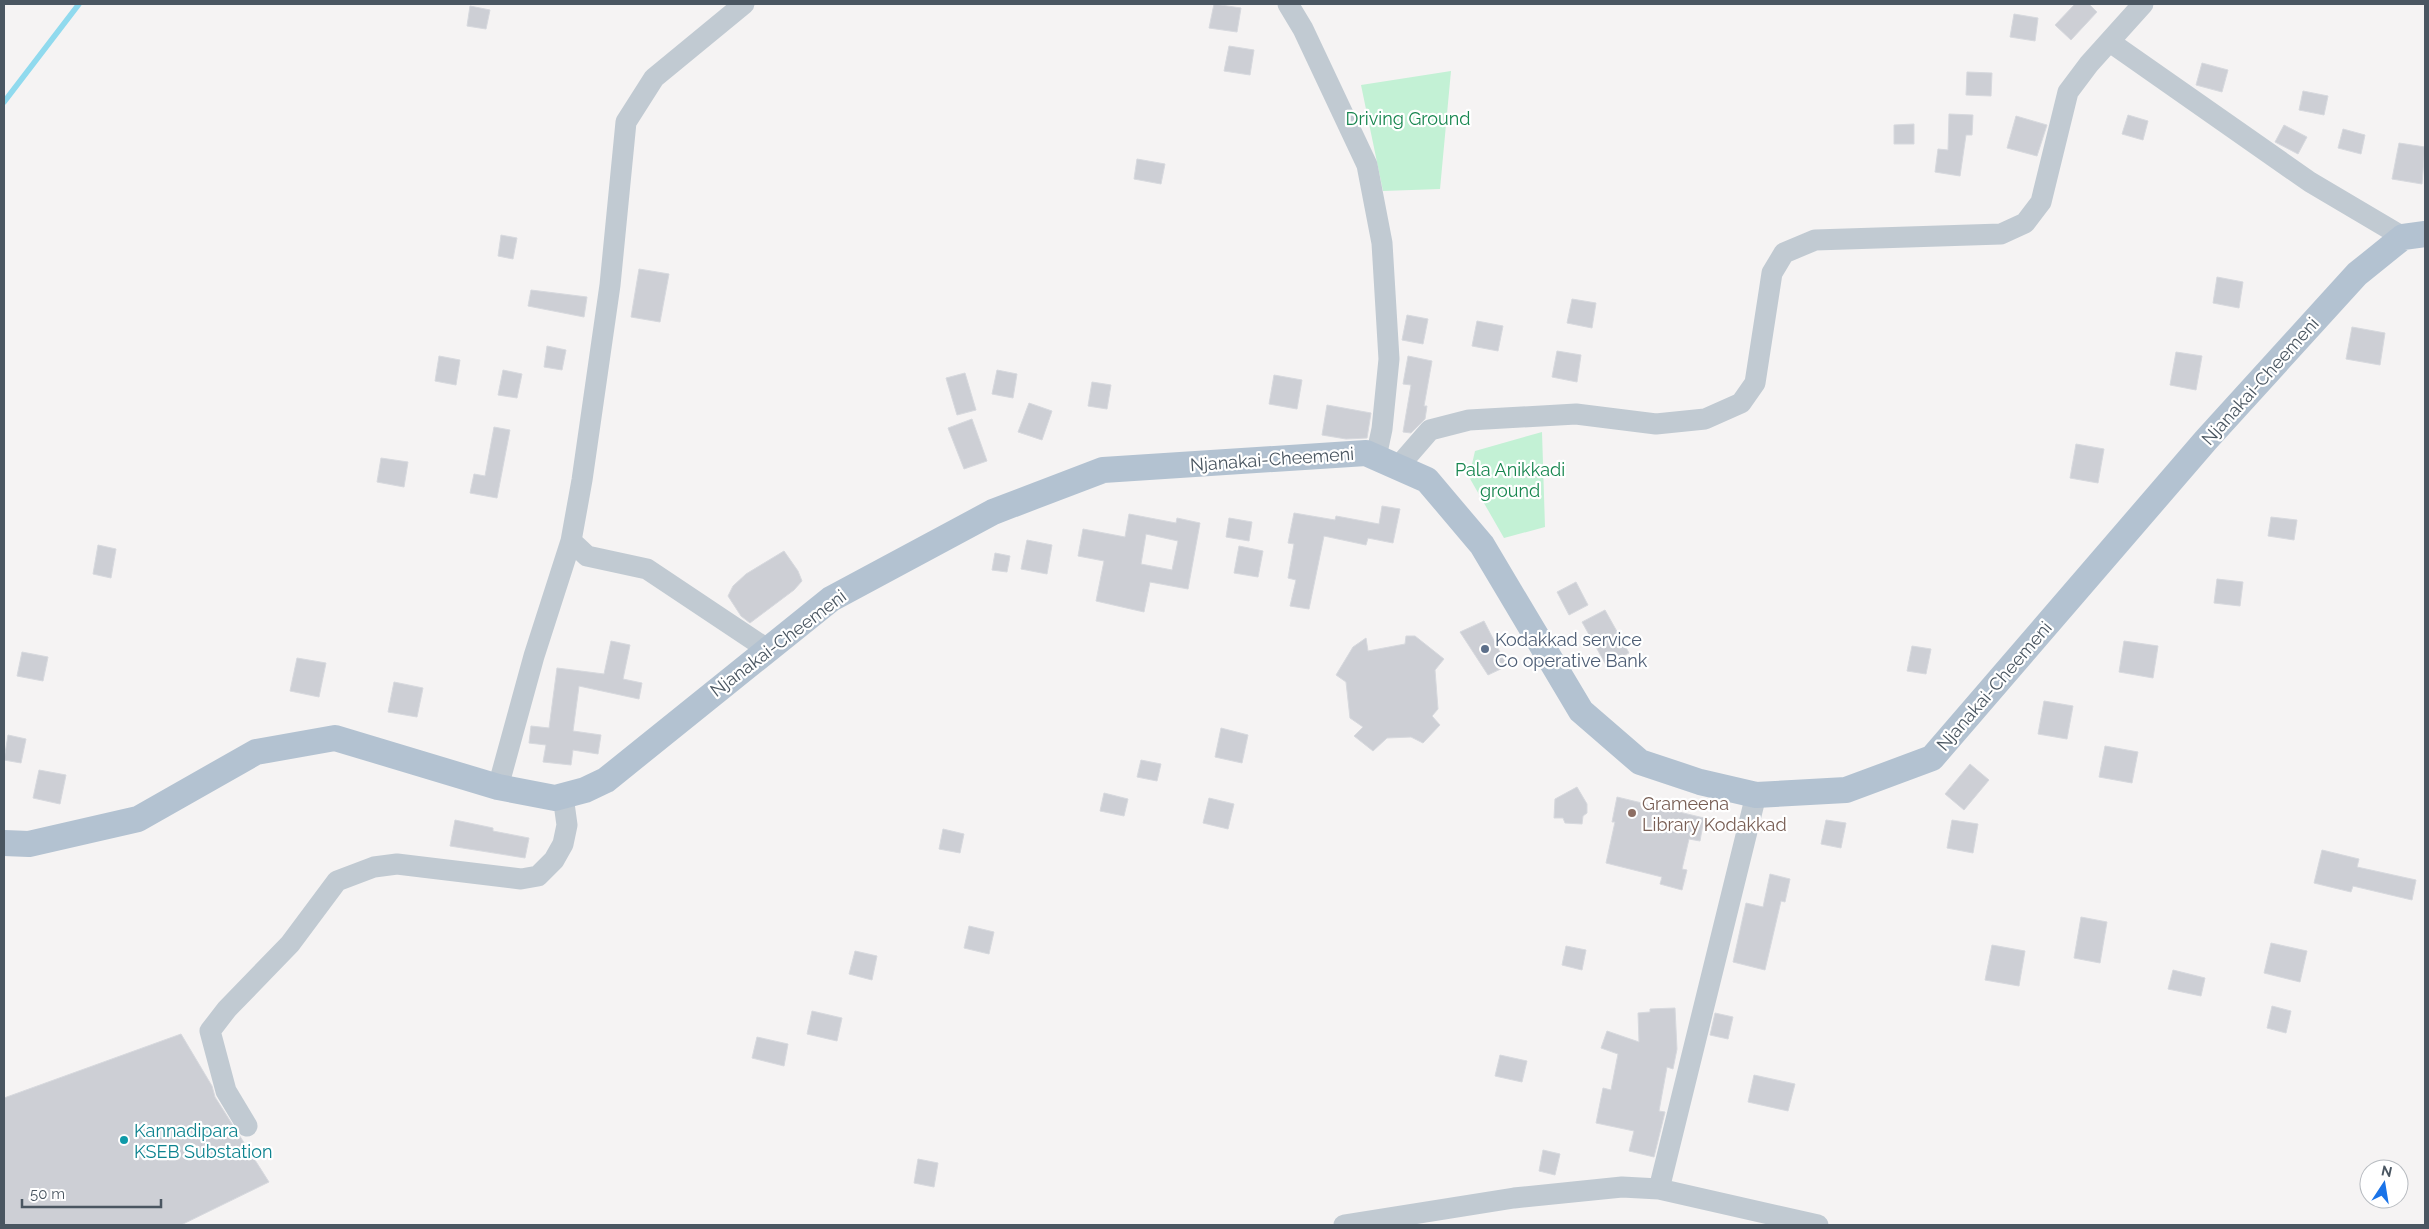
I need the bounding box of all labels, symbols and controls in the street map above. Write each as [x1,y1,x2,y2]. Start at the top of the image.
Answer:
park label: Driving Ground [1346,108,1470,129]
street label: Njanakai-Cheemeni [2197,313,2323,449]
street label: Njanakai-Cheemeni [1189,443,1355,475]
park label: Pala Anikkadi ground [1455,459,1565,501]
street label: Njanakai-Cheemeni [706,585,850,701]
street label: Njanakai-Cheemeni [1932,617,2056,755]
place label: Kodakkad service Co operative Bank [1495,629,1648,671]
marker: Kodakkad service Co operative Bank [1479,643,1491,655]
place label: Grameena Library Kodakkad [1642,793,1787,835]
marker: Grameena Library Kodakkad [1626,807,1638,819]
place label: Kannadipara KSEB Substation [134,1120,272,1162]
marker: Kannadipara KSEB Substation [118,1134,130,1146]
north arrow [2359,1159,2409,1209]
text: N [2380,1162,2394,1180]
scale bar [22,1176,161,1208]
text: 50 m [30,1185,65,1203]

